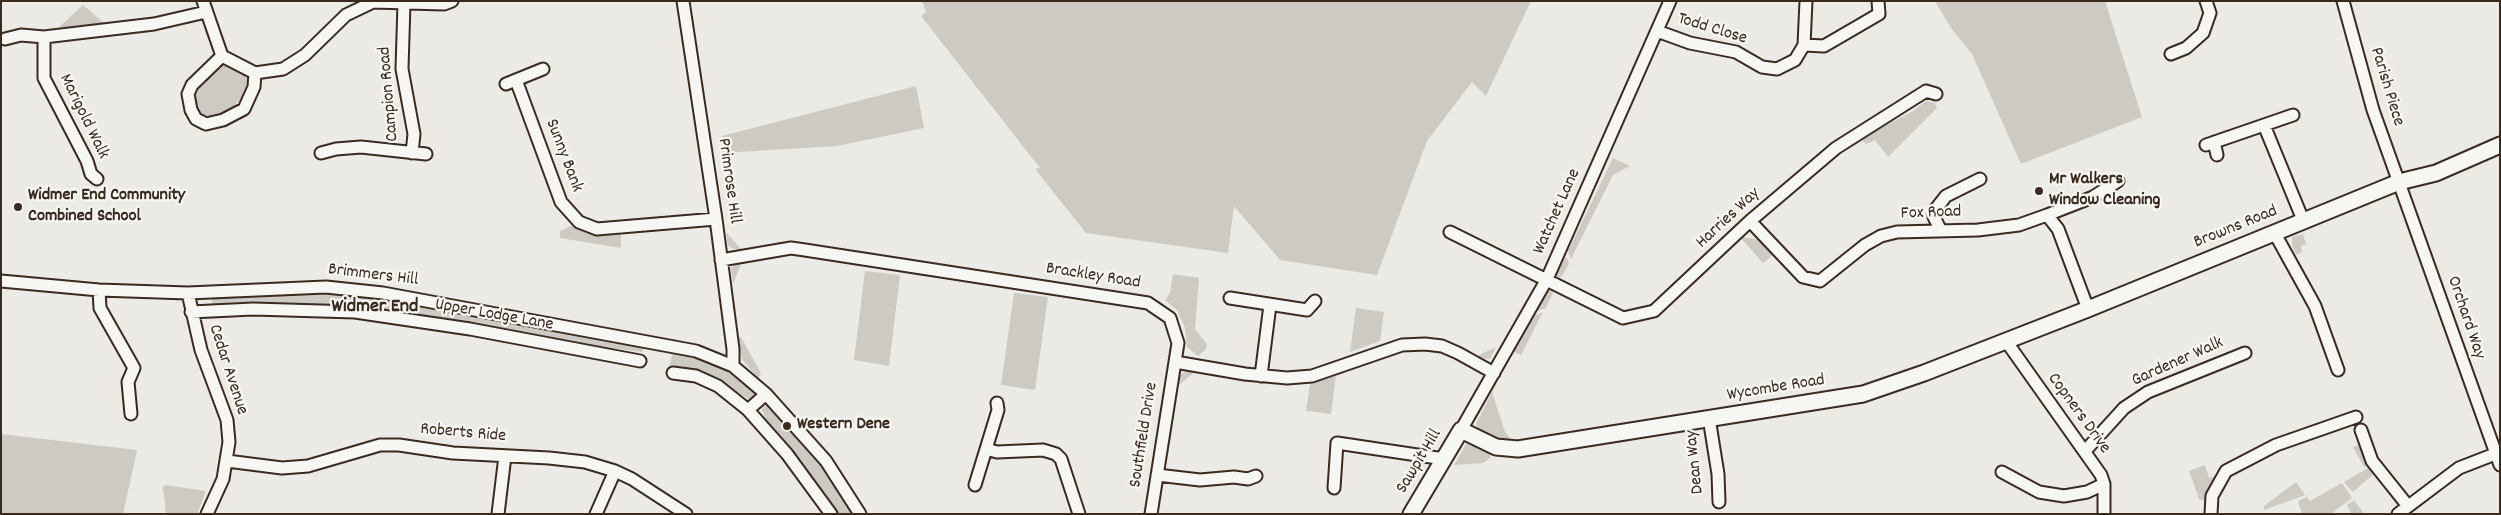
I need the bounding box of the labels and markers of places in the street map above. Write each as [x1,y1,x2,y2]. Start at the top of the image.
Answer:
place label: Mr Walkers Window Cleaning [2049,170,2160,212]
marker: Mr Walkers Window Cleaning [2033,185,2045,197]
place label: Widmer End Community Combined School [28,186,185,228]
marker: Widmer End Community Combined School [12,201,24,213]
place label: Western Dene [797,415,890,437]
marker: Western Dene [781,420,793,432]

